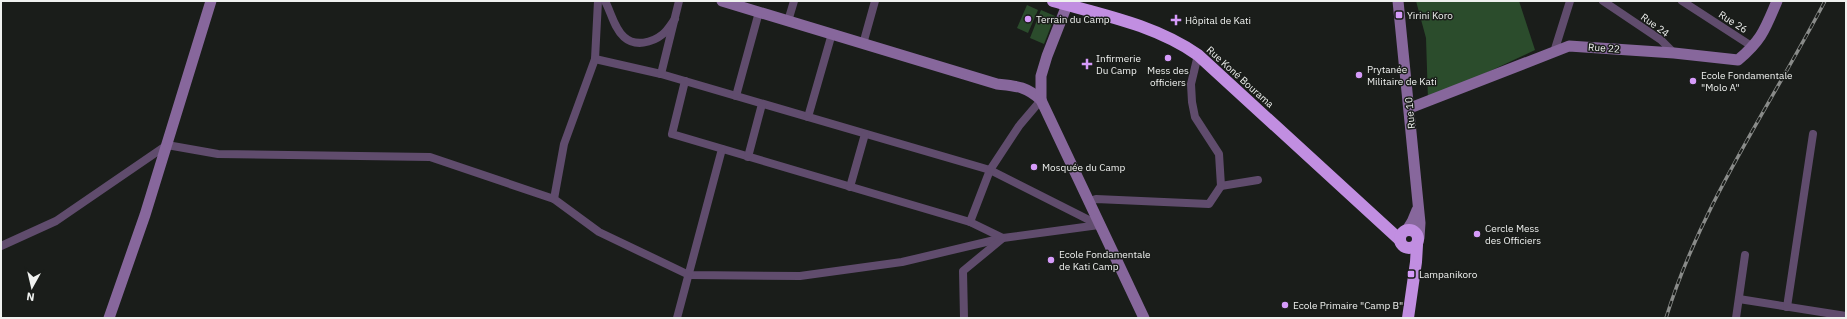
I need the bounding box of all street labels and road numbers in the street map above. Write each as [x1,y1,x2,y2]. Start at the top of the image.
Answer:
street label: Rue 26 [1716,8,1750,36]
street label: Rue 24 [1638,10,1672,40]
street label: Rue 22 [1588,40,1620,56]
street label: Rue Koné Bourama [1204,43,1277,111]
street label: Rue 10 [1402,97,1418,129]

